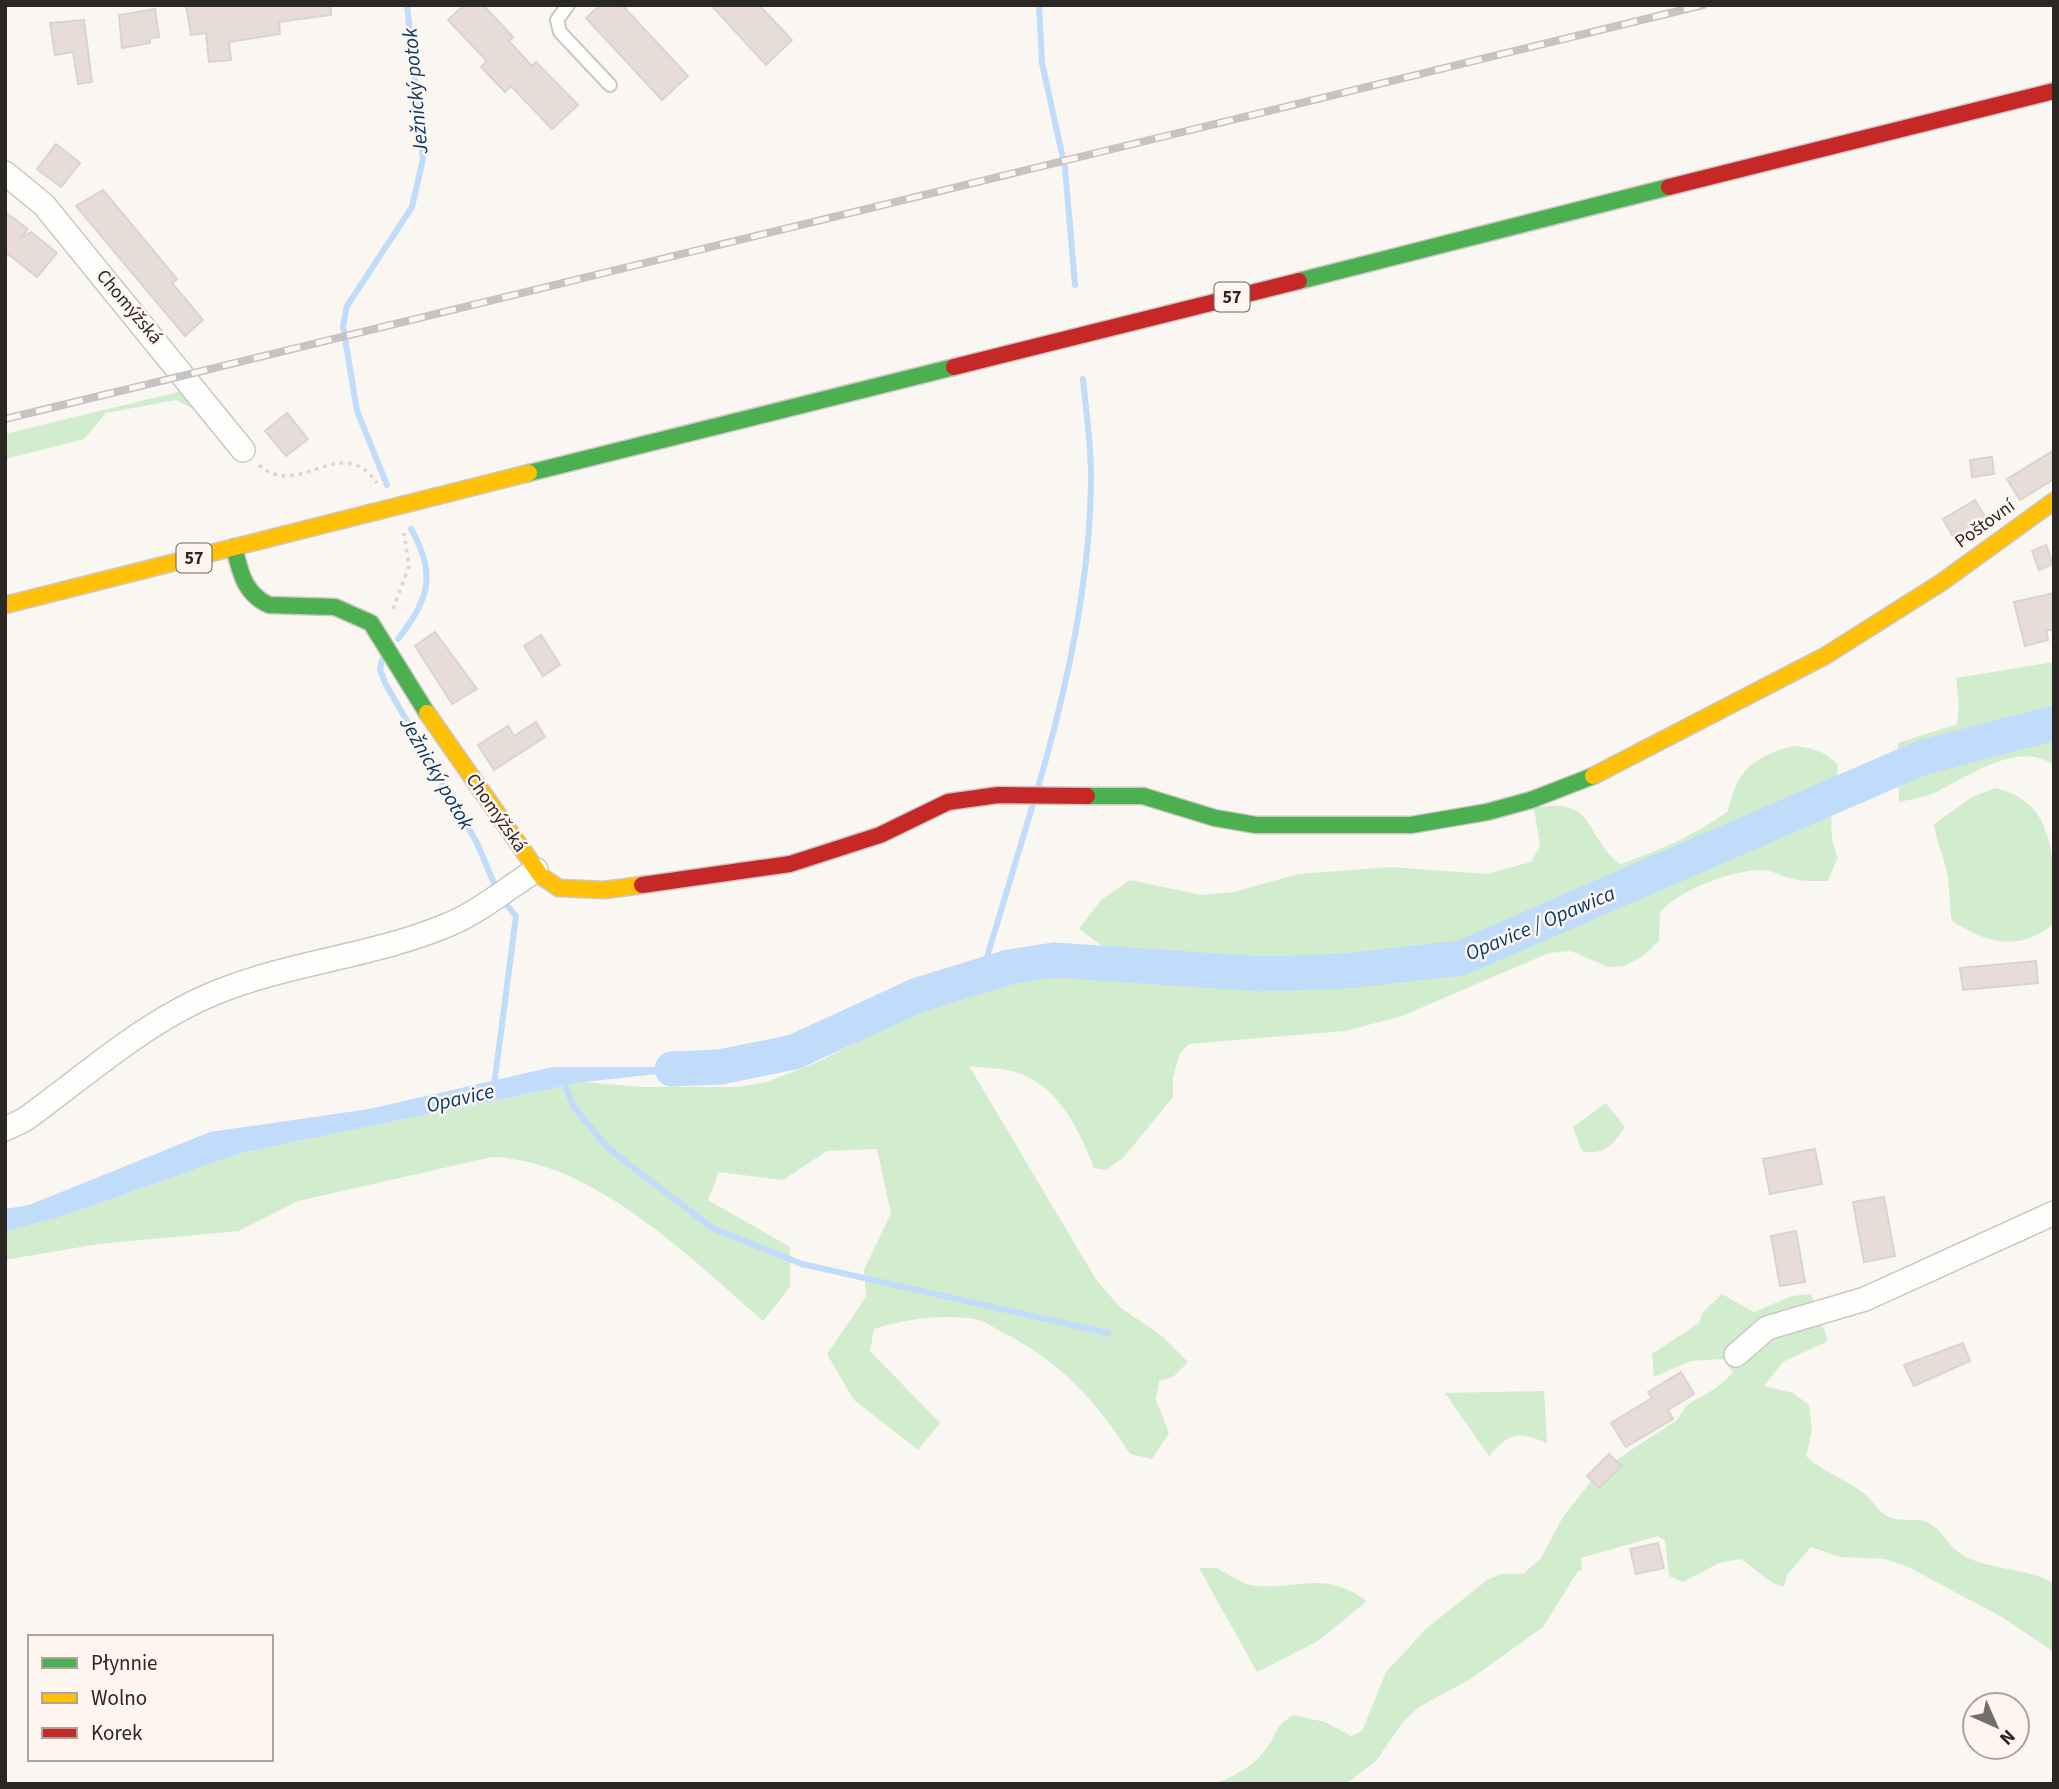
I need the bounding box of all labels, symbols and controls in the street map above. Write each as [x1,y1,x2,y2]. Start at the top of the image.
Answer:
water label: Ježnický potok [394,26,436,156]
street label: Chomýžská [90,264,168,350]
road number: 57 [1214,282,1250,312]
street label: Poštovní [1949,492,2022,555]
road number: 57 [176,544,212,572]
water label: Ježnický potok [392,710,482,836]
street label: Chomýžská [459,768,533,858]
water label: Opavice / Opawica [1460,878,1620,968]
water label: Opavice [423,1076,497,1120]
legend [28,1635,273,1761]
text: Płynnie [91,1648,158,1678]
text: Wolno [91,1683,147,1713]
north arrow [1961,1691,2031,1761]
text: Korek [91,1718,143,1748]
text: N [1993,1723,2021,1751]

